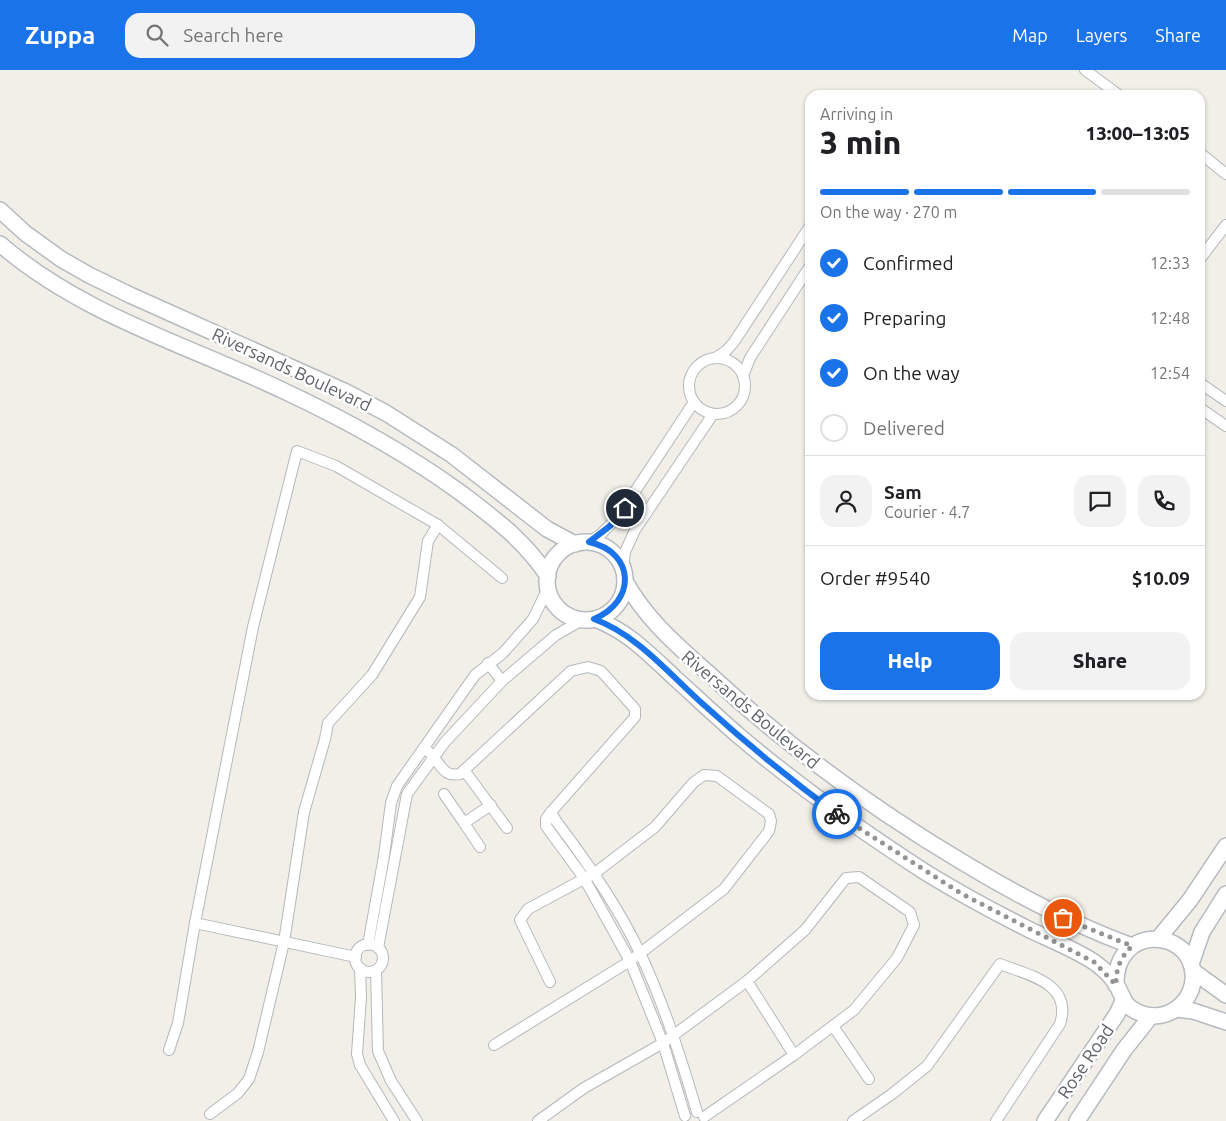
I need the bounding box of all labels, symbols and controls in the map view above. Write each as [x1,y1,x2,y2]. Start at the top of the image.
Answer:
search box [125,13,475,58]
icon: search [143,21,171,49]
text: Zuppa [25,22,95,49]
text: Search here [183,24,284,46]
text: Map [1012,25,1048,45]
text: Layers [1076,25,1127,45]
text: Share [1155,25,1201,45]
text: Arriving in [820,105,893,123]
text: 13:00–13:05 [1085,122,1190,144]
text: 3 min [820,124,901,160]
text: On the way · 270 m [820,203,957,221]
icon: check [820,249,848,277]
text: Confirmed [863,252,954,274]
text: 12:33 [1150,254,1190,272]
icon: check [820,304,848,332]
text: Preparing [863,307,947,329]
text: 12:48 [1150,309,1190,327]
street label: Riversands Boulevard [209,323,375,415]
icon: check [820,359,848,387]
text: On the way [863,362,960,384]
text: 12:54 [1150,364,1190,382]
text: Delivered [863,417,945,439]
button: person [820,475,872,527]
button: chat [1074,475,1126,527]
button: phone [1138,475,1190,527]
text: Sam [884,481,922,503]
pin [604,487,646,529]
icon: home [611,494,639,522]
text: Courier · 4.7 [884,503,970,521]
text: Order #9540 [820,567,930,589]
text: $10.09 [1132,567,1190,589]
button: Help [820,632,1000,690]
button: Share [1010,632,1190,690]
street label: Riversands Boulevard [678,646,824,772]
courier [812,789,862,839]
icon: bike [823,800,851,828]
pin [1042,897,1084,939]
icon: bag [1049,904,1077,932]
street label: Rose Road [1053,1020,1117,1102]

